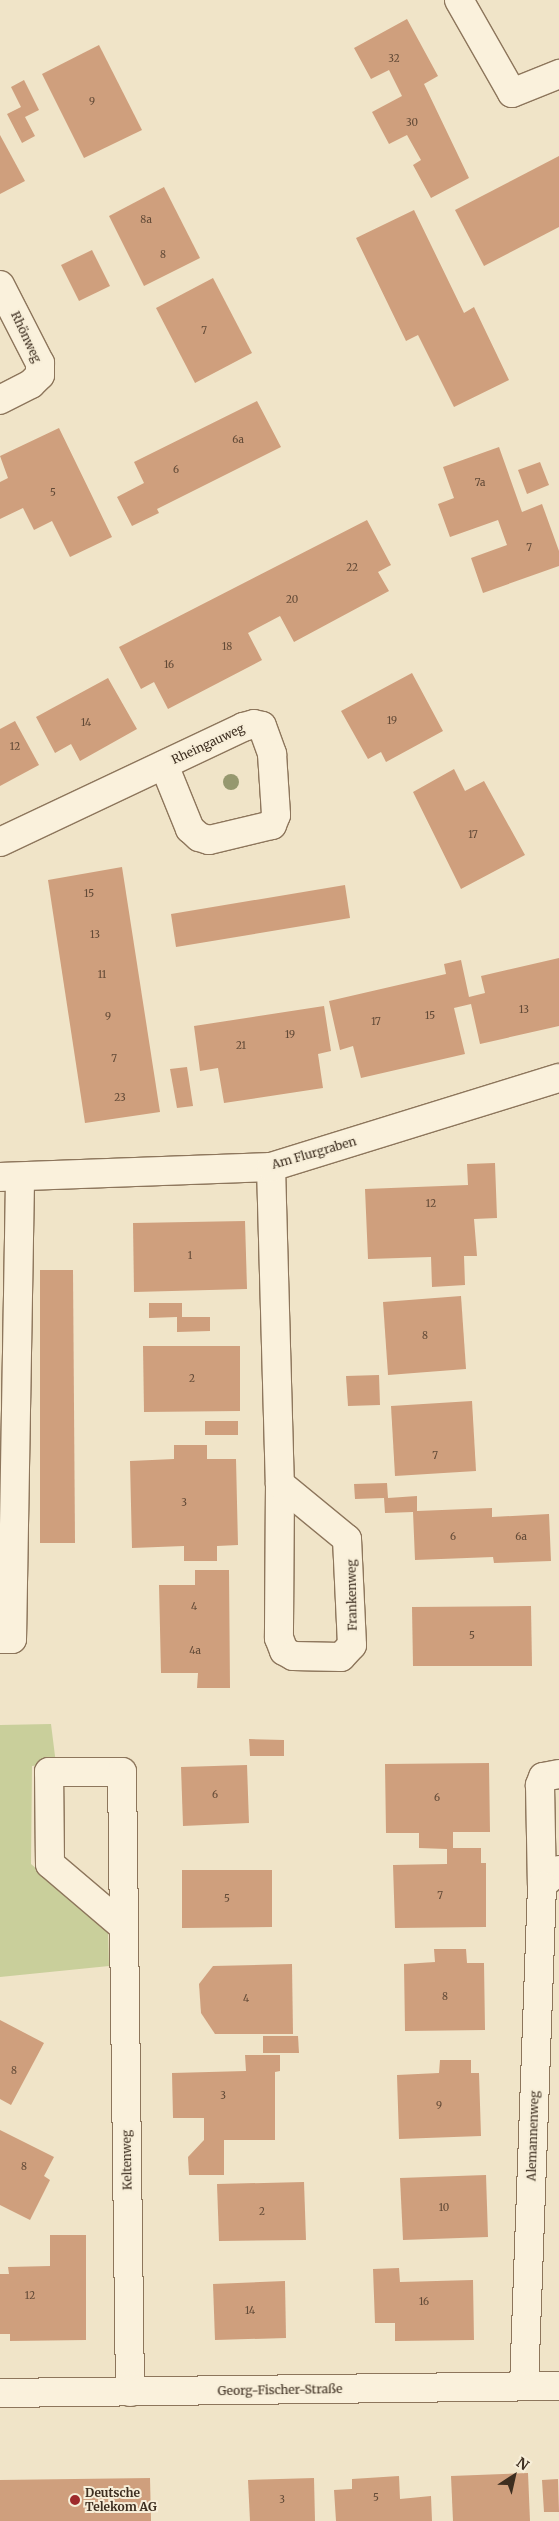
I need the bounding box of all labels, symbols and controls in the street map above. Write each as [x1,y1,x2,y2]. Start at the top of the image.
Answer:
house number: 32 [388,53,400,65]
house number: 9 [89,96,95,108]
house number: 30 [406,117,418,129]
house number: 8a [140,214,152,226]
house number: 8 [160,249,166,261]
street label: Rhönweg [8,309,44,365]
house number: 7 [201,325,207,337]
house number: 6a [232,434,244,446]
house number: 6 [173,464,179,476]
house number: 7a [475,477,485,489]
house number: 5 [50,487,56,499]
house number: 7 [526,542,532,554]
house number: 22 [346,562,358,574]
house number: 20 [286,594,298,606]
house number: 18 [222,641,232,653]
house number: 16 [164,659,174,671]
house number: 19 [387,715,397,727]
house number: 14 [81,717,91,729]
street label: Rheingauweg [169,721,247,767]
house number: 12 [10,741,20,753]
house number: 17 [468,829,478,841]
house number: 15 [84,888,94,900]
house number: 13 [90,929,100,941]
house number: 11 [98,969,106,981]
house number: 13 [519,1004,529,1016]
house number: 15 [425,1010,435,1022]
house number: 9 [105,1011,111,1023]
house number: 17 [371,1016,381,1028]
house number: 19 [285,1029,295,1041]
house number: 21 [236,1040,246,1052]
house number: 7 [111,1053,117,1065]
house number: 23 [114,1092,126,1104]
street label: Am Flurgraben [270,1134,358,1172]
house number: 12 [426,1198,436,1210]
house number: 1 [188,1250,192,1262]
house number: 8 [422,1330,428,1342]
house number: 2 [189,1373,195,1385]
house number: 7 [432,1450,438,1462]
house number: 3 [181,1497,187,1509]
house number: 6 [450,1531,456,1543]
house number: 6a [515,1531,527,1543]
street label: Frankenweg [344,1559,360,1631]
house number: 4 [191,1601,197,1613]
house number: 5 [469,1630,475,1642]
house number: 4a [189,1645,201,1657]
house number: 6 [212,1789,218,1801]
house number: 6 [434,1792,440,1804]
house number: 7 [437,1890,443,1902]
house number: 5 [224,1893,230,1905]
house number: 8 [442,1991,448,2003]
house number: 4 [243,1993,249,2005]
house number: 8 [11,2065,17,2077]
house number: 3 [220,2090,226,2102]
street label: Alemannenweg [524,2091,542,2181]
house number: 9 [436,2100,442,2112]
street label: Keltenweg [119,2130,135,2190]
house number: 8 [21,2161,27,2173]
house number: 10 [439,2202,449,2214]
house number: 2 [259,2206,265,2218]
house number: 12 [25,2290,35,2302]
house number: 16 [419,2296,429,2308]
house number: 14 [245,2305,255,2317]
street label: Georg-Fischer-Straße [217,2382,343,2398]
north arrow [489,2451,539,2501]
text: N [513,2453,532,2474]
place label: Deutsche Telekom AG [85,2486,157,2514]
house number: 5 [373,2492,379,2504]
marker: Deutsche Telekom AG [69,2494,81,2506]
house number: 3 [279,2494,285,2506]

